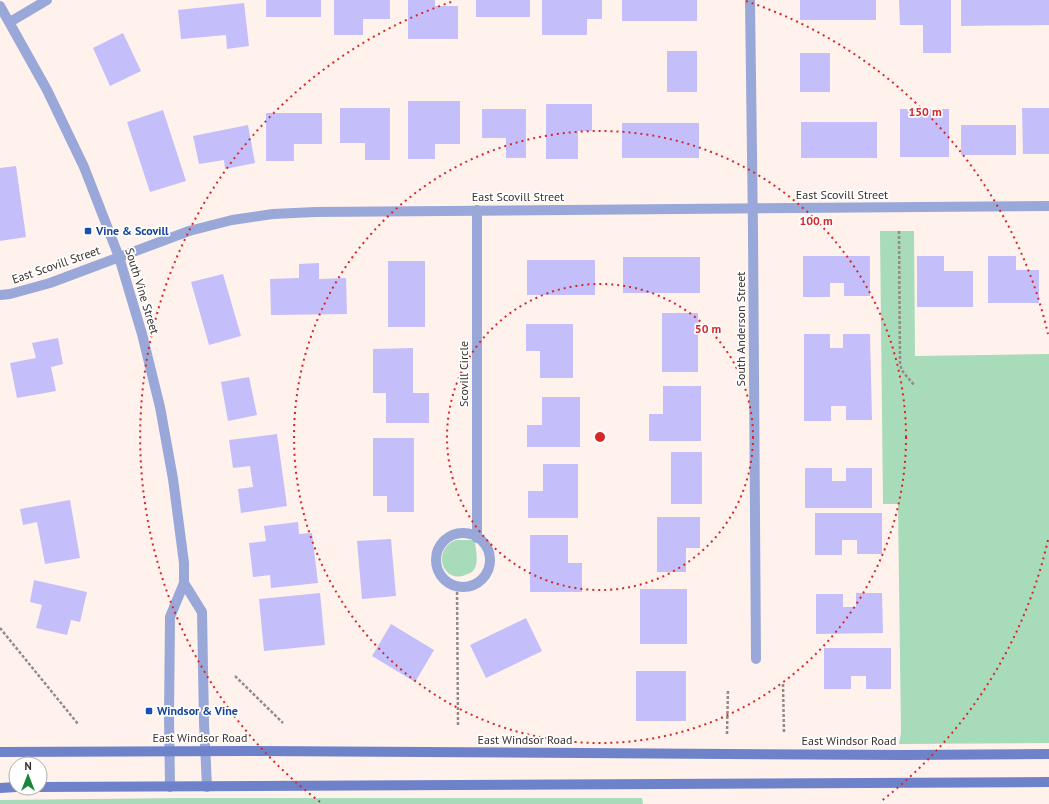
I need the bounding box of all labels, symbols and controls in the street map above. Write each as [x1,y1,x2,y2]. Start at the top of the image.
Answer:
text: 150 m [908,104,942,119]
street label: East Scovill Street [796,187,888,202]
street label: East Scovill Street [472,189,564,204]
text: 100 m [799,213,833,228]
place label: Vine & Scovill [95,223,169,238]
marker: Vine & Scovill [83,226,93,236]
street label: East Scovill Street [10,242,102,287]
street label: South Vine Street [122,246,163,336]
street label: South Anderson Street [733,272,748,386]
text: 50 m [695,321,721,336]
street label: Scovill Circle [456,341,471,407]
centre of rings [593,430,607,444]
place label: Windsor & Vine [157,703,238,718]
marker: Windsor & Vine [144,706,154,716]
street label: East Windsor Road [153,730,247,745]
street label: East Windsor Road [478,732,572,747]
street label: East Windsor Road [802,733,896,748]
north arrow [8,756,48,796]
text: N [24,759,32,773]

